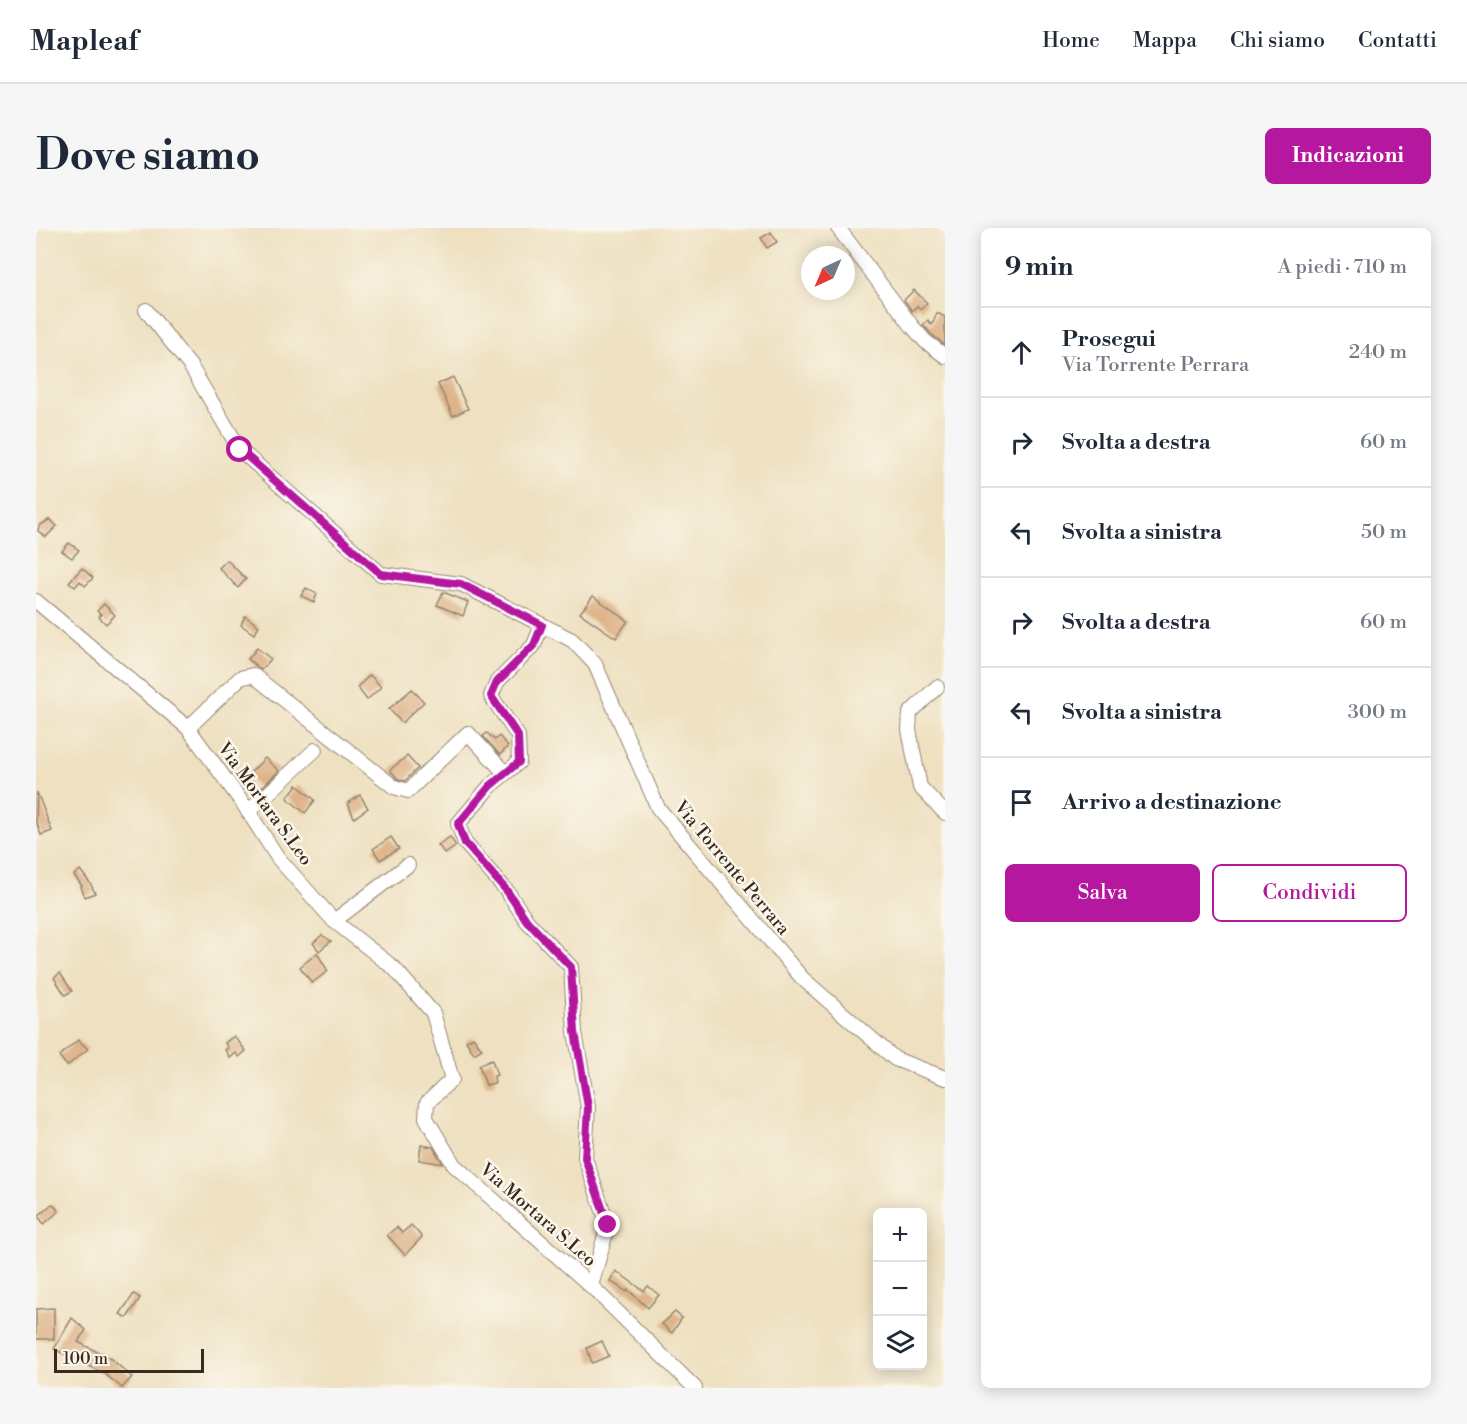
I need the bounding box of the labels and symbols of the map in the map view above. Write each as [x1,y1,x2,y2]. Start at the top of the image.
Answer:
north arrow [801,246,855,300]
route start [226,436,252,462]
street label: Via Mortara S.Leo [212,737,318,870]
street label: Via Torrente Perrara [668,795,795,941]
street label: Via Mortara S.Leo [474,1157,601,1272]
route end [594,1211,620,1237]
scale bar [54,1346,204,1374]

